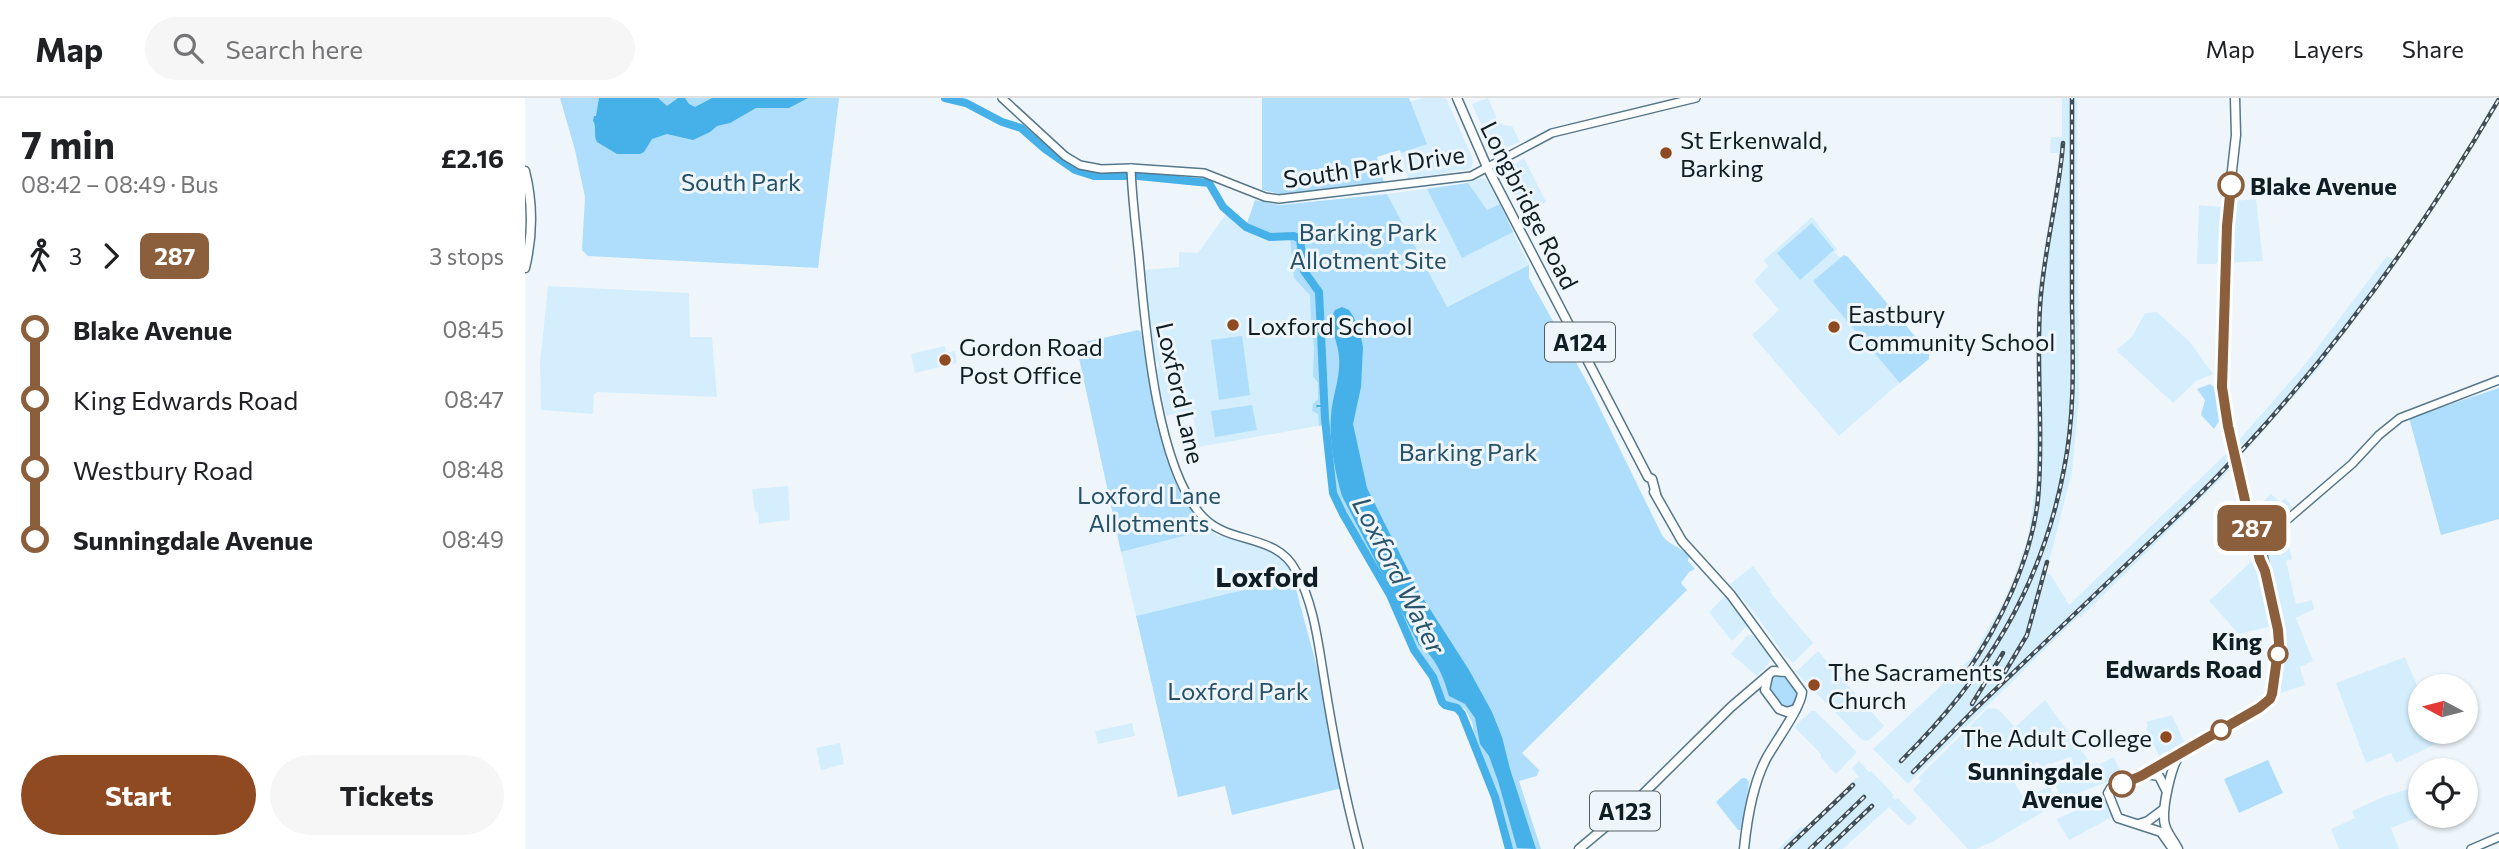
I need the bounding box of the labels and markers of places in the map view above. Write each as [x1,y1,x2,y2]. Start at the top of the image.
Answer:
place label: St Erkenwald, Barking [1680,125,1828,182]
marker: St Erkenwald, Barking [1658,145,1674,161]
place label: Blake Avenue [2250,171,2397,200]
marker: Blake Avenue [2218,172,2244,198]
place label: Eastbury Community School [1848,299,2055,356]
place label: Loxford School [1247,311,1413,340]
marker: Loxford School [1225,317,1241,333]
marker: Eastbury Community School [1826,319,1842,335]
place label: Gordon Road Post Office [959,332,1103,389]
marker: Gordon Road Post Office [937,352,953,368]
place label: King Edwards Road [2105,626,2262,683]
marker: King Edwards Road [2268,644,2288,664]
place label: The Sacraments Church [1828,657,2003,714]
marker: The Sacraments Church [1806,677,1822,693]
unlabelled marker [2211,720,2231,740]
place label: The Adult College [1961,723,2152,752]
marker: The Adult College [2158,729,2174,745]
place label: Sunningdale Avenue [1968,756,2103,813]
marker: Sunningdale Avenue [2109,771,2135,797]

